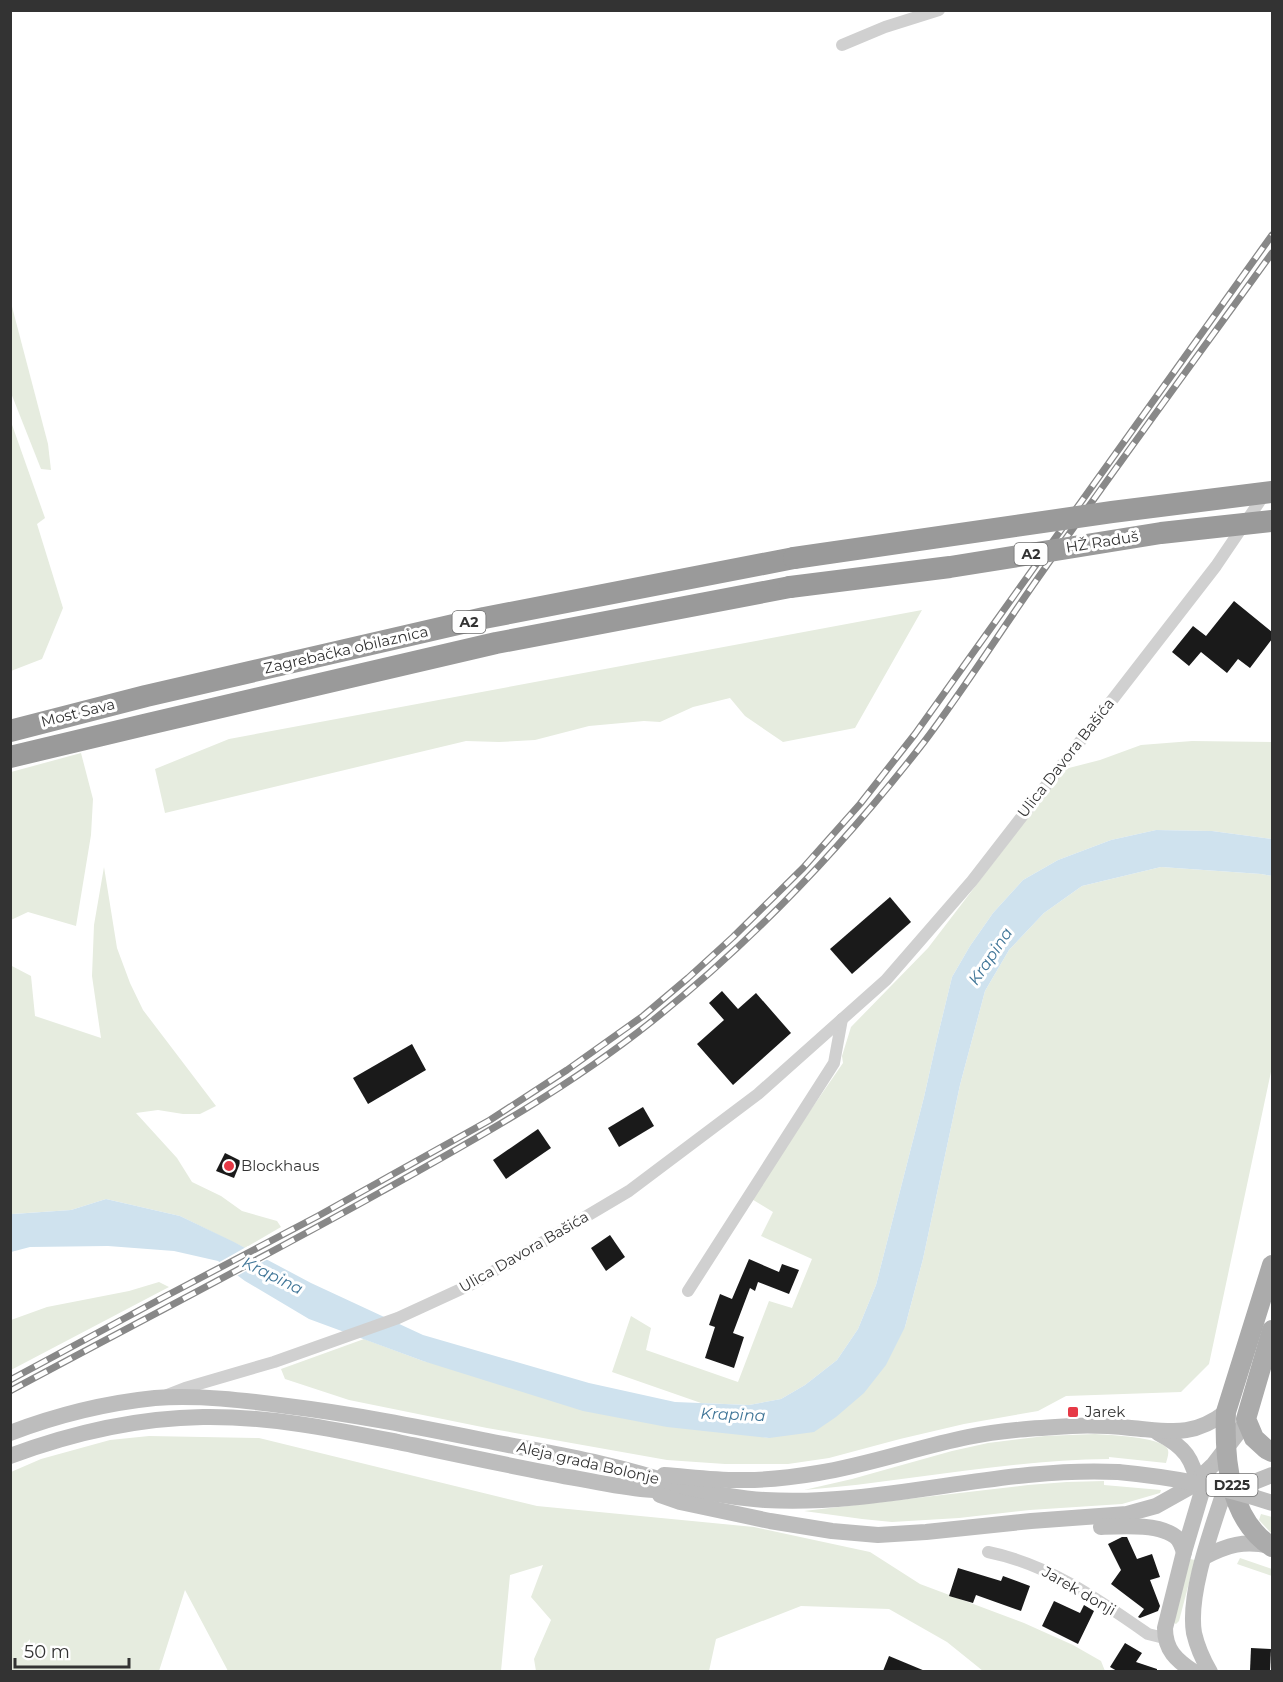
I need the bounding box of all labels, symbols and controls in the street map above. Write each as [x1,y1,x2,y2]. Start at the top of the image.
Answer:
street label: HŽ Raduš [1064,526,1140,557]
road number: A2 [1014,543,1048,565]
road number: A2 [452,611,486,633]
street label: Zagrebačka obilaznica [262,621,430,678]
street label: Most Sava [39,694,117,731]
street label: Ulica Davora Bašića [1013,694,1118,821]
water label: Krapina [964,924,1017,989]
place label: Blockhaus [241,1156,319,1175]
marker: Blockhaus [222,1159,236,1173]
street label: Ulica Davora Bašića [456,1207,592,1296]
water label: Krapina [239,1253,306,1298]
place label: Jarek [1084,1402,1125,1421]
water label: Krapina [700,1404,766,1425]
marker: Jarek [1066,1405,1080,1419]
street label: Aleja grada Bolonje [515,1437,661,1488]
road number: D225 [1206,1474,1258,1496]
street label: Jarek donji [1038,1561,1120,1619]
scale bar [15,1631,129,1669]
text: 50 m [24,1641,70,1663]

